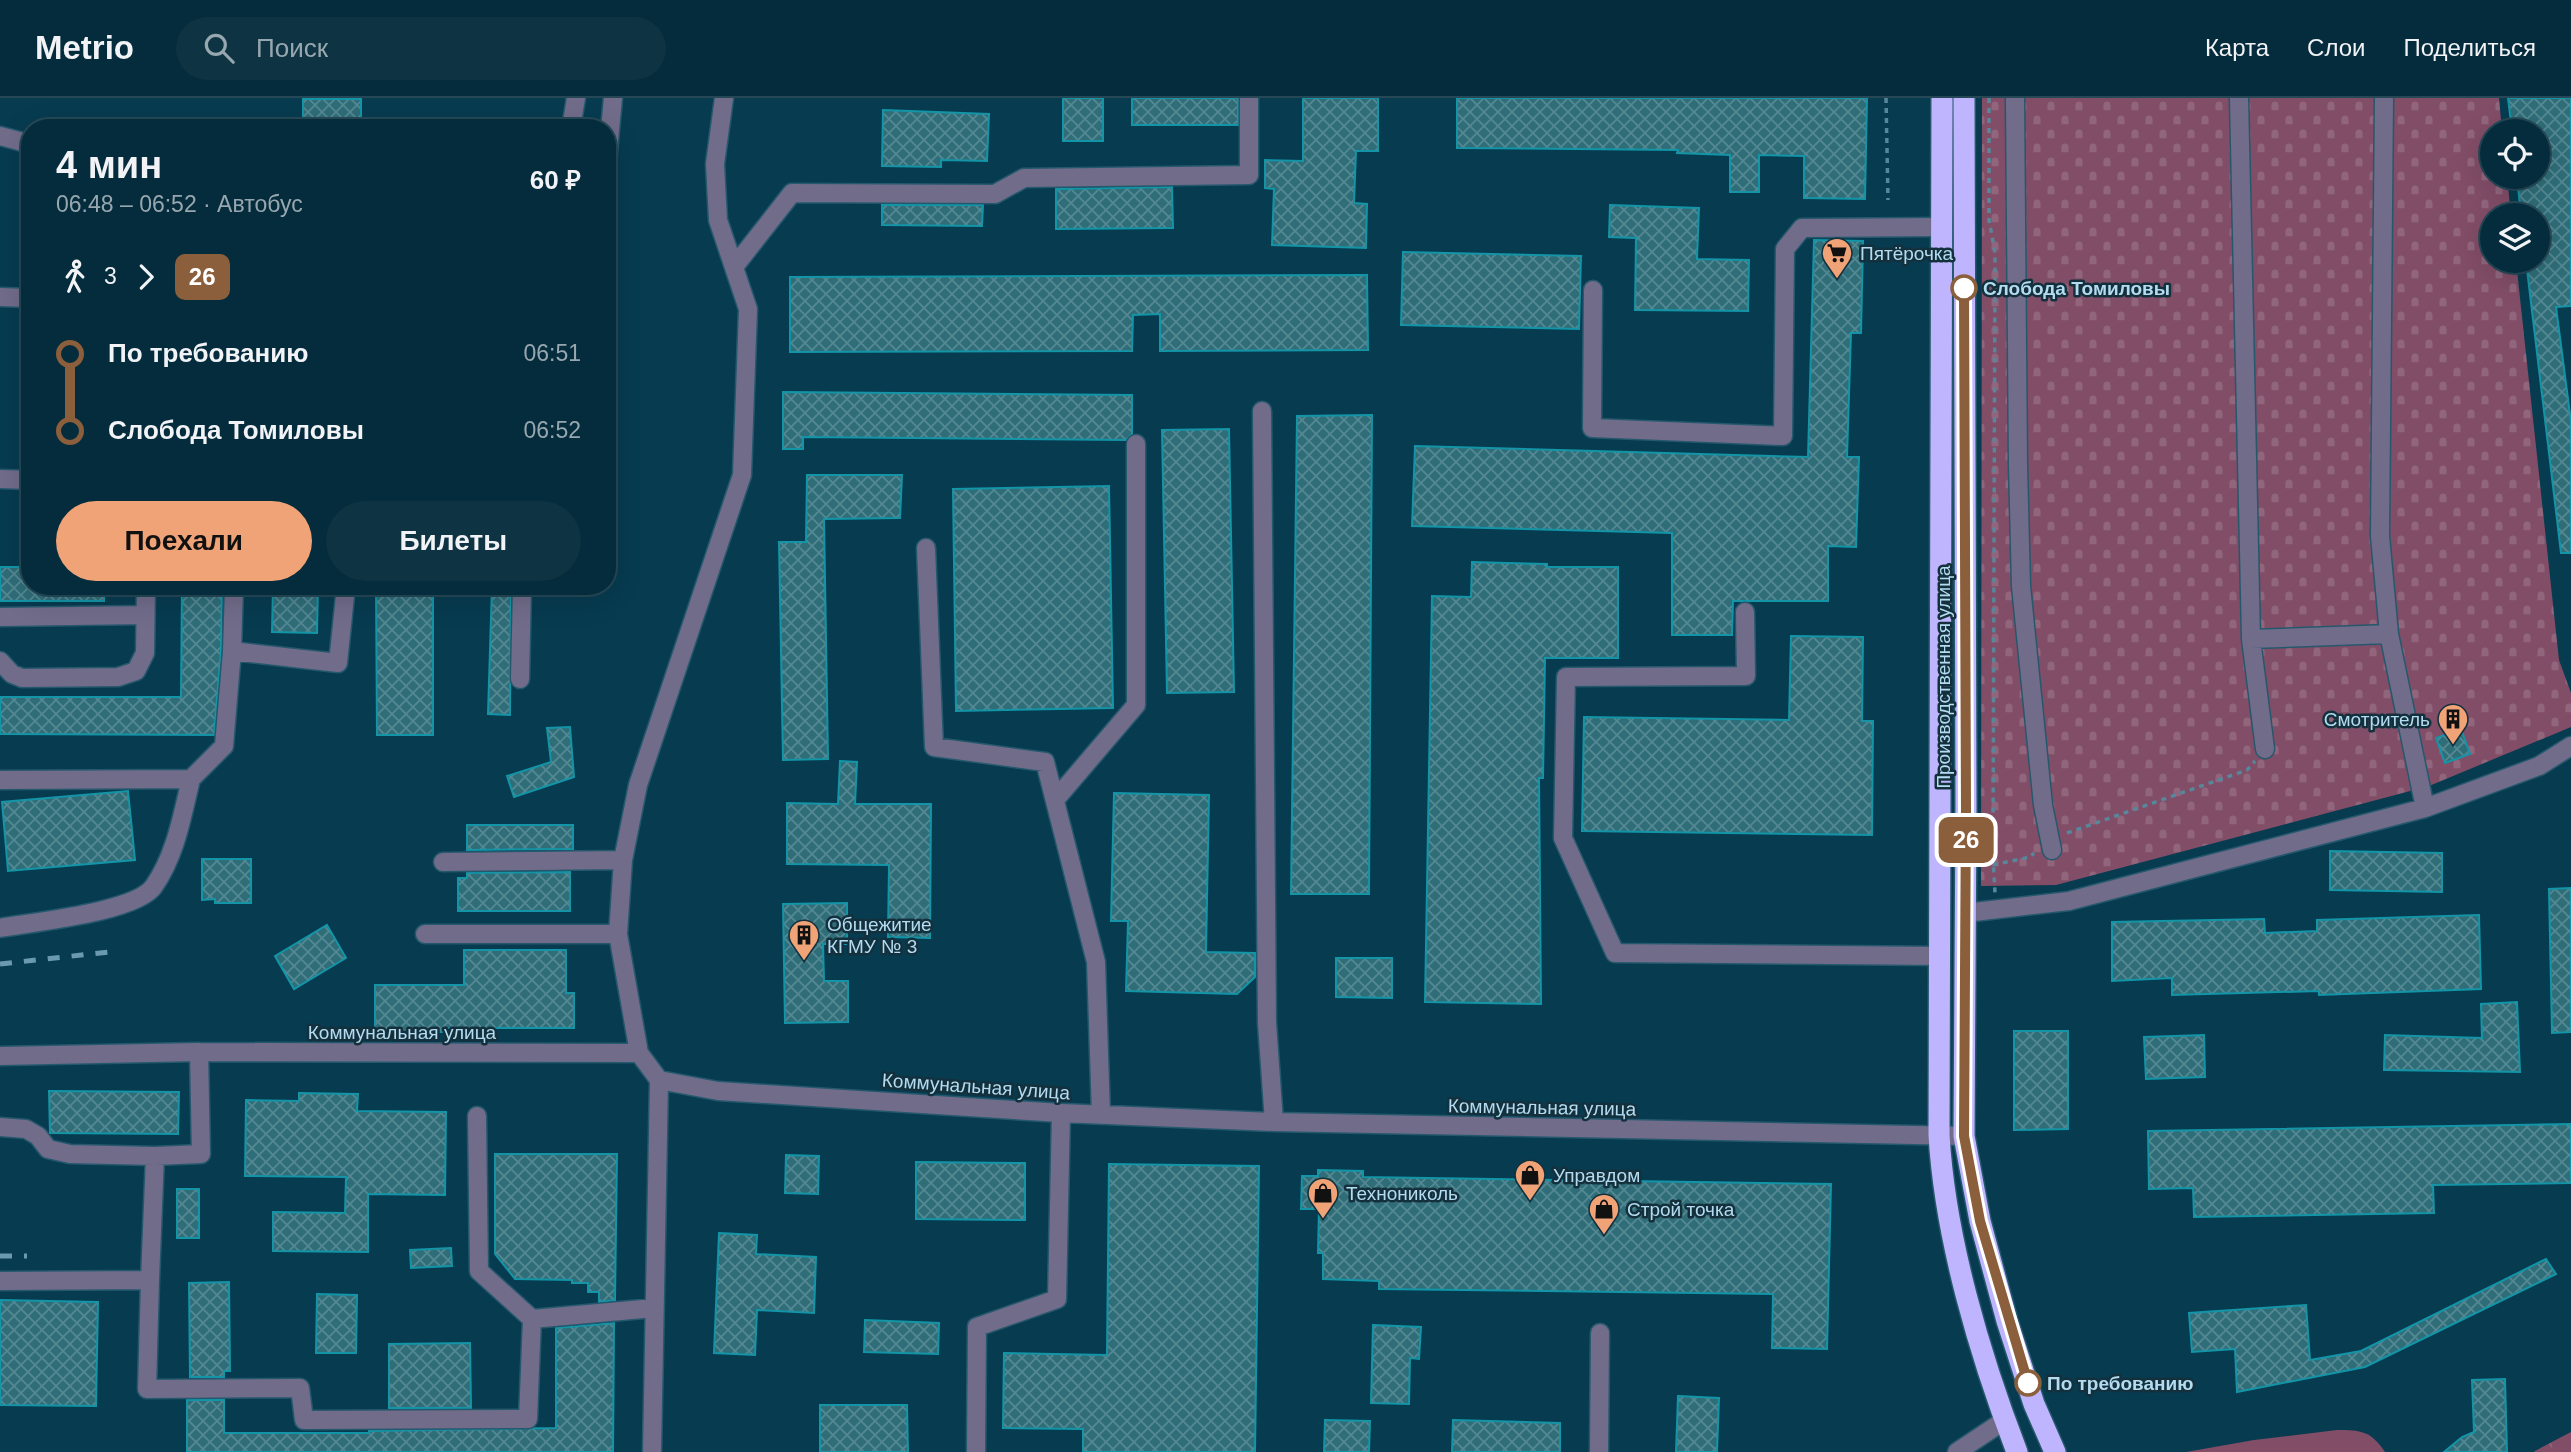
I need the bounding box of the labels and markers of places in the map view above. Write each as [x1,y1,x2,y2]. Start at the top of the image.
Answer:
supermarket icon: Пятёрочка [1820,236,1854,280]
place label: Пятёрочка [1860,243,1954,264]
marker: Слобода Томиловы [1951,275,1977,301]
place label: Слобода Томиловы [1983,278,2170,299]
building icon: Смотритель [2436,702,2470,746]
place label: Смотритель [2324,709,2430,730]
place label: Общежитие КГМУ № 3 [827,914,932,957]
building icon: Общежитие КГМУ № 3 [787,918,821,962]
shop icon: Управдом [1513,1158,1547,1202]
place label: Управдом [1553,1165,1640,1186]
shop icon: Технониколь [1306,1176,1340,1220]
place label: Технониколь [1346,1183,1458,1204]
shop icon: Строй точка [1587,1192,1621,1236]
place label: Строй точка [1627,1199,1735,1220]
marker: По требованию [2015,1370,2041,1396]
place label: По требованию [2047,1373,2194,1394]

